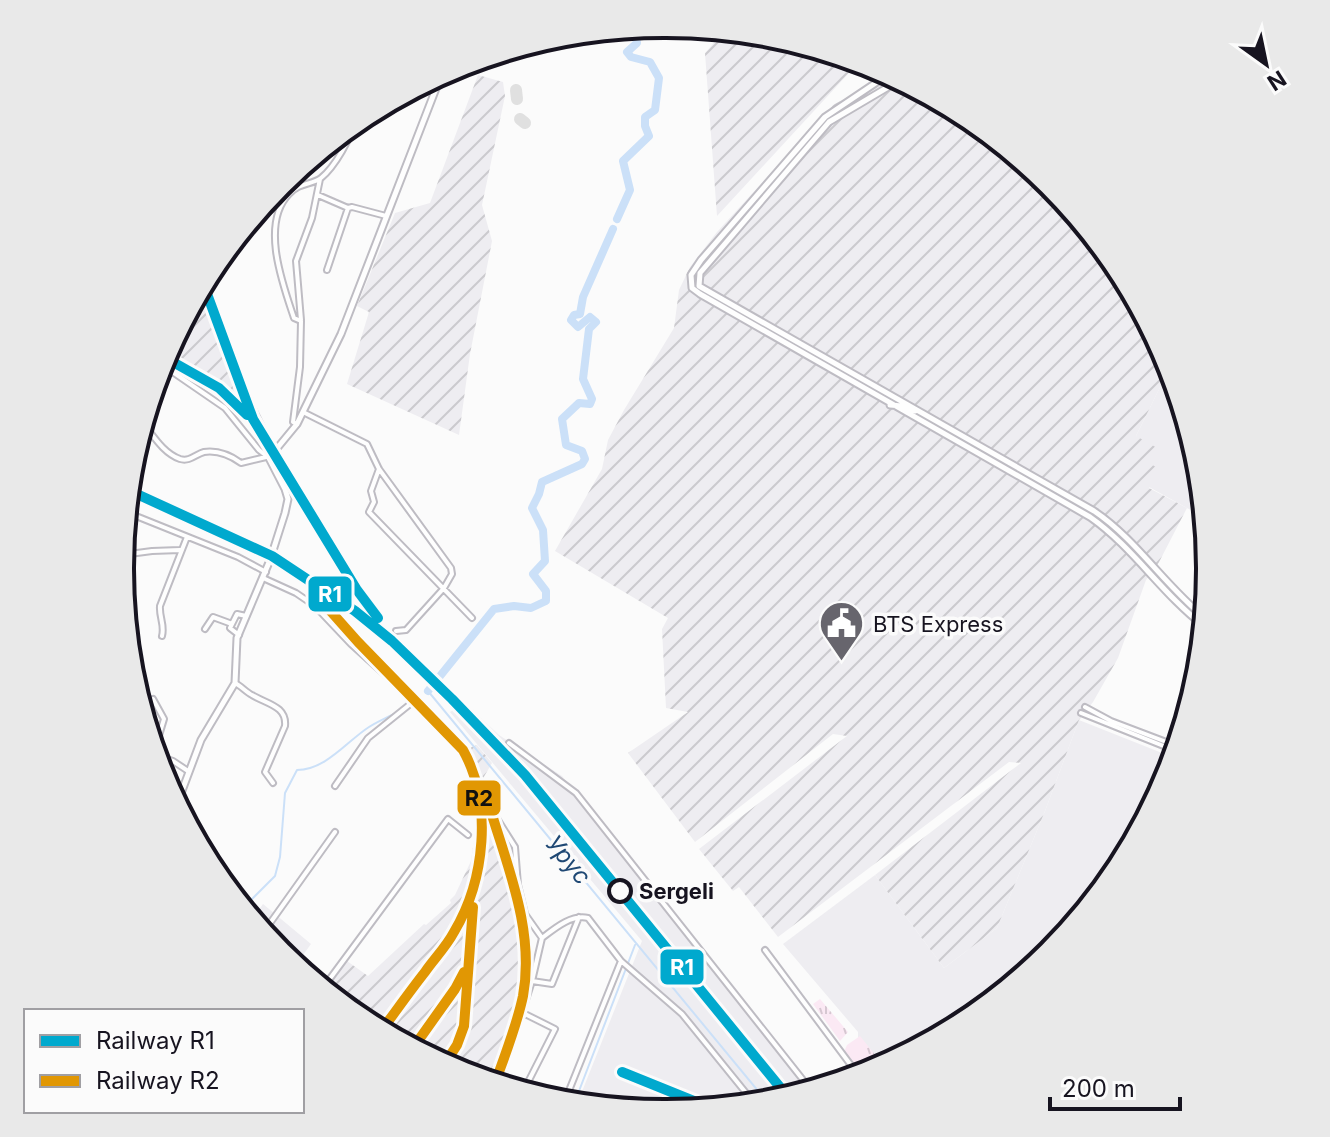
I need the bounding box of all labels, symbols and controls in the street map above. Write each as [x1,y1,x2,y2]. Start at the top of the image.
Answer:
north arrow [1226,24,1306,104]
text: N [1263,65,1291,96]
line badge: R1 [307,575,353,613]
text: R1 [318,581,342,607]
public building icon: BTS Express [818,600,866,663]
place label: BTS Express [873,611,1003,637]
line badge: R2 [456,779,502,817]
text: R2 [465,785,493,811]
water label: Урус [540,829,597,890]
place label: Sergeli [639,878,714,904]
marker: Sergeli [608,879,632,903]
line badge: R1 [659,948,705,986]
text: R1 [670,954,694,980]
legend [24,1009,304,1113]
text: Railway R1 [96,1026,215,1055]
scale bar [1050,1061,1180,1111]
text: Railway R2 [96,1066,220,1095]
text: 200 m [1062,1074,1135,1103]

